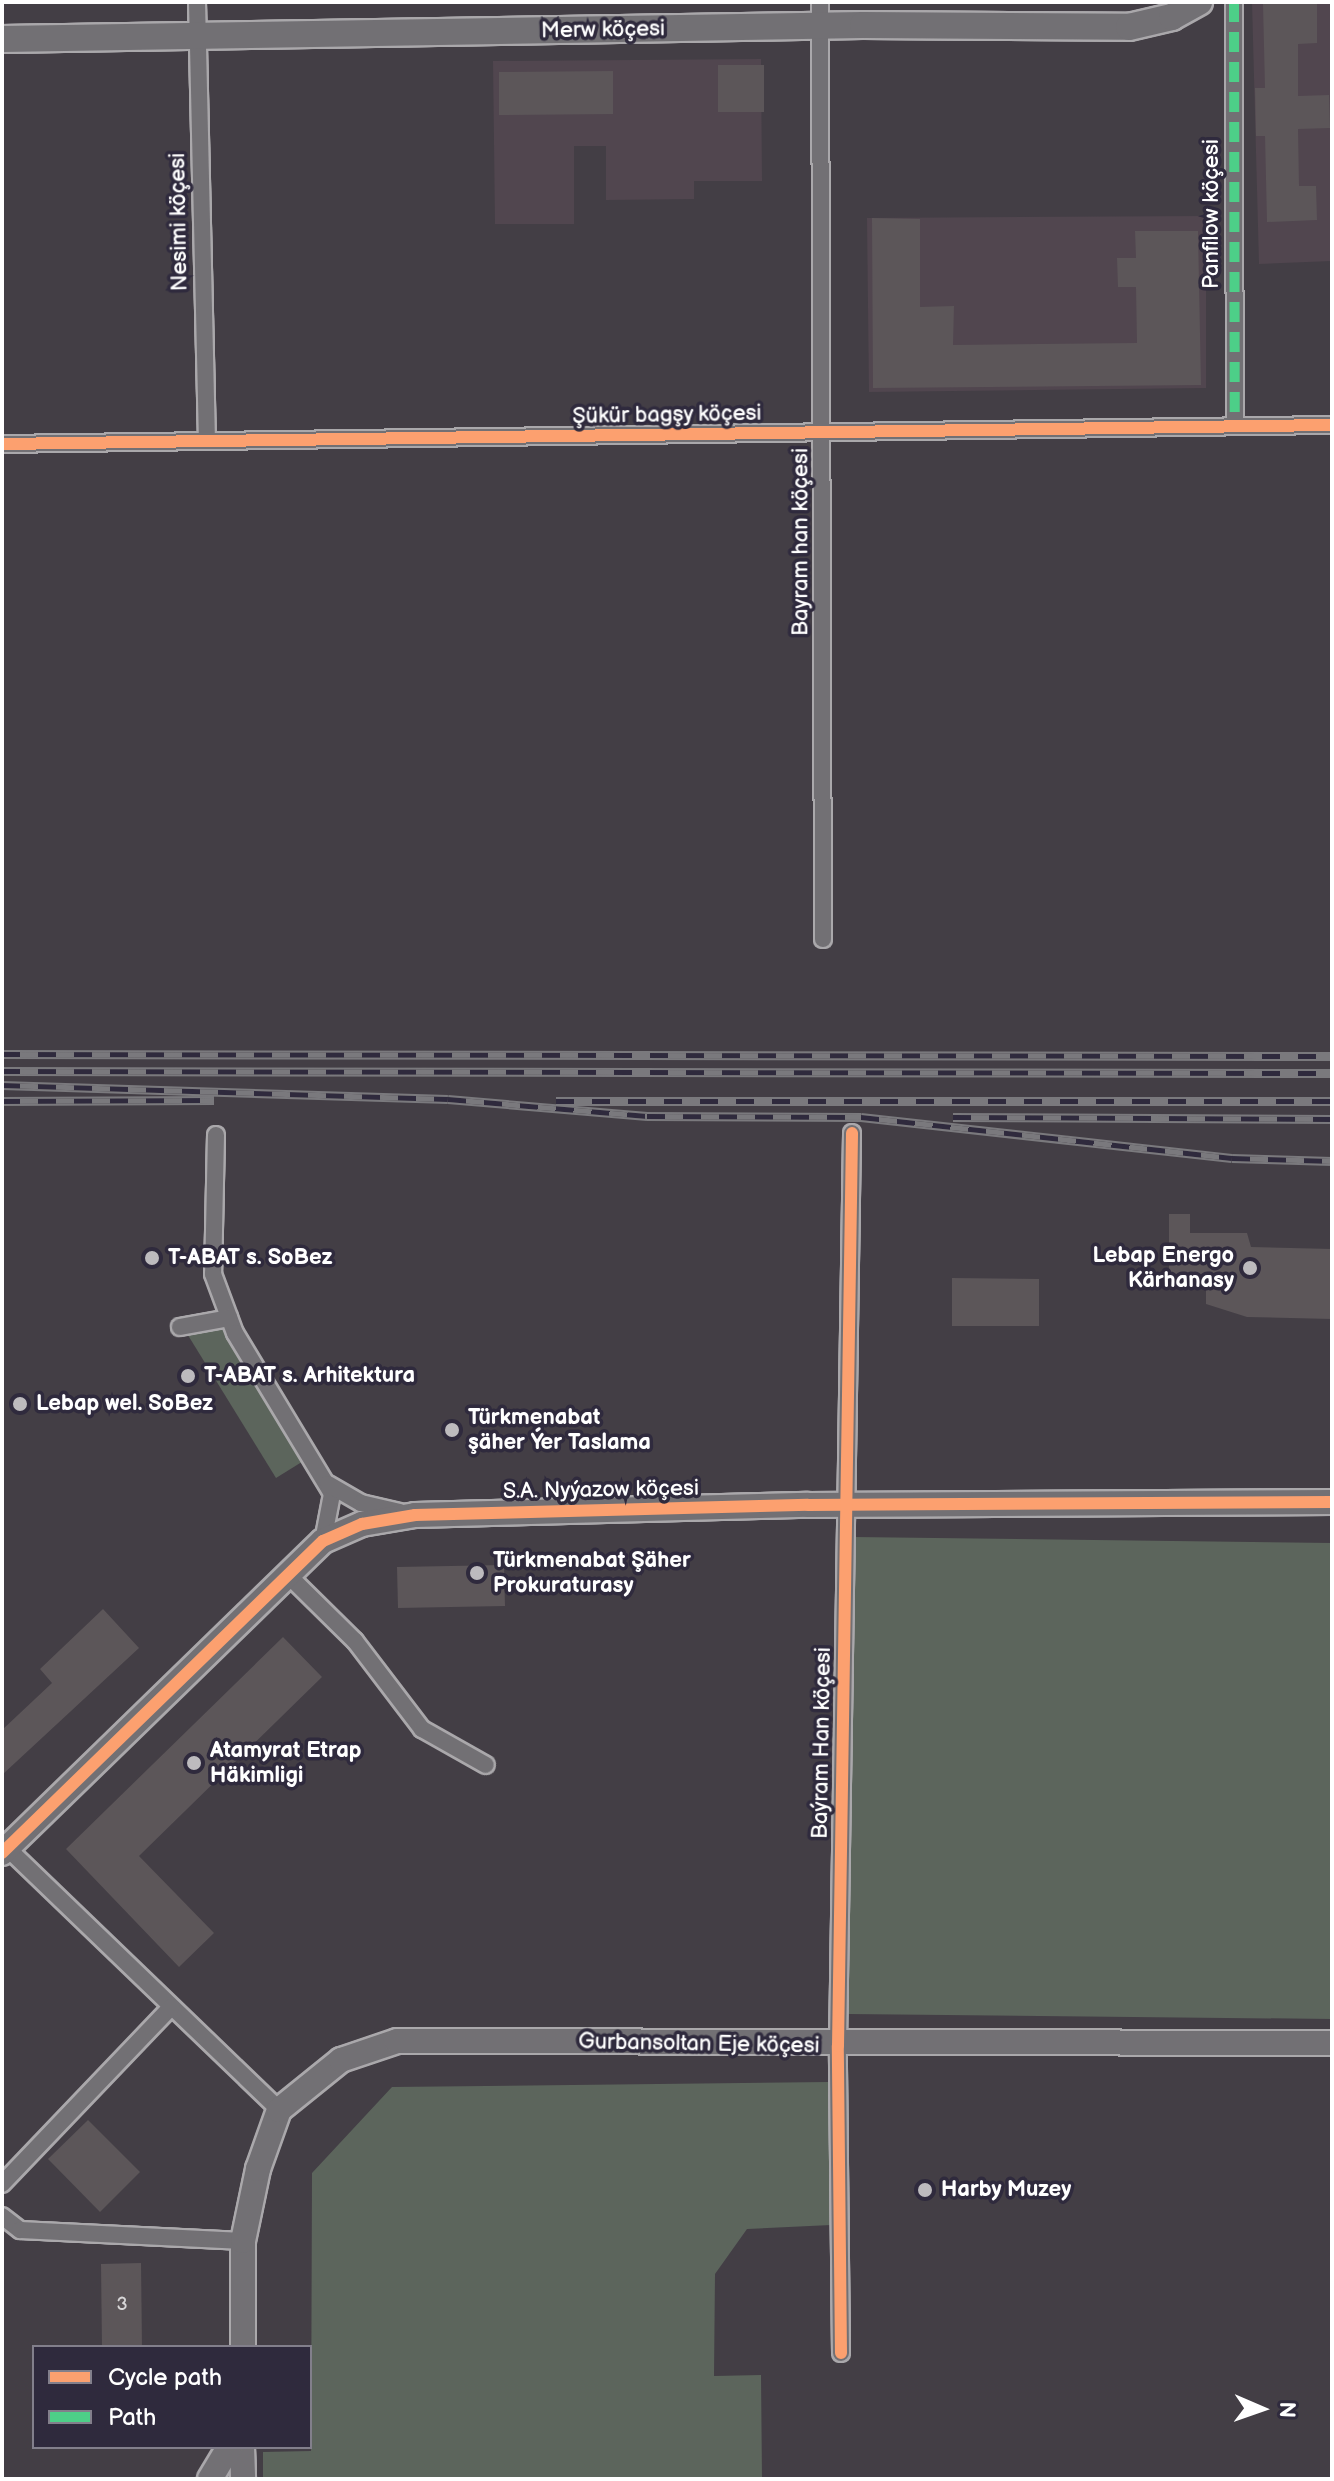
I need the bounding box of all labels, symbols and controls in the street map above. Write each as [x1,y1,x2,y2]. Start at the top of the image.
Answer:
street label: Merw köçesi [541,16,665,44]
street label: Panfilow köçesi [1199,139,1225,289]
street label: Nesimi köçesi [165,153,193,291]
street label: Şükür bagşy köçesi [571,400,763,430]
street label: Bayram han köçesi [788,448,814,636]
place label: Lebap Energo Kärhanasy [1092,1242,1234,1294]
place label: T-ABAT s. SoBez [168,1245,332,1271]
marker: T-ABAT s. SoBez [143,1249,161,1267]
marker: Lebap Energo Kärhanasy [1241,1259,1259,1277]
place label: T-ABAT s. Arhitektura [204,1363,415,1389]
marker: T-ABAT s. Arhitektura [179,1367,197,1385]
place label: Lebap wel. SoBez [36,1391,213,1417]
marker: Lebap wel. SoBez [11,1395,29,1413]
place label: Türkmenabat şäher Ýer Taslama [468,1404,651,1456]
marker: Türkmenabat şäher Ýer Taslama [443,1421,461,1439]
street label: S.A. Nyýazow köçesi [503,1475,699,1505]
place label: Türkmenabat Şäher Prokuraturasy [493,1547,691,1598]
marker: Türkmenabat Şäher Prokuraturasy [468,1564,486,1582]
street label: Baýram Han köçesi [807,1647,837,1839]
place label: Atamyrat Etrap Häkimligi [210,1737,361,1788]
marker: Atamyrat Etrap Häkimligi [185,1754,203,1772]
street label: Gurbansoltan Eje köçesi [578,2029,820,2059]
place label: Harby Muzey [941,2177,1072,2203]
marker: Harby Muzey [916,2181,934,2199]
house number: 3 [116,2294,128,2316]
legend [32,2345,312,2449]
text: Cycle path [108,2363,222,2392]
north arrow [1222,2369,1302,2449]
text: N [1273,2401,1300,2419]
text: Path [108,2403,156,2432]

